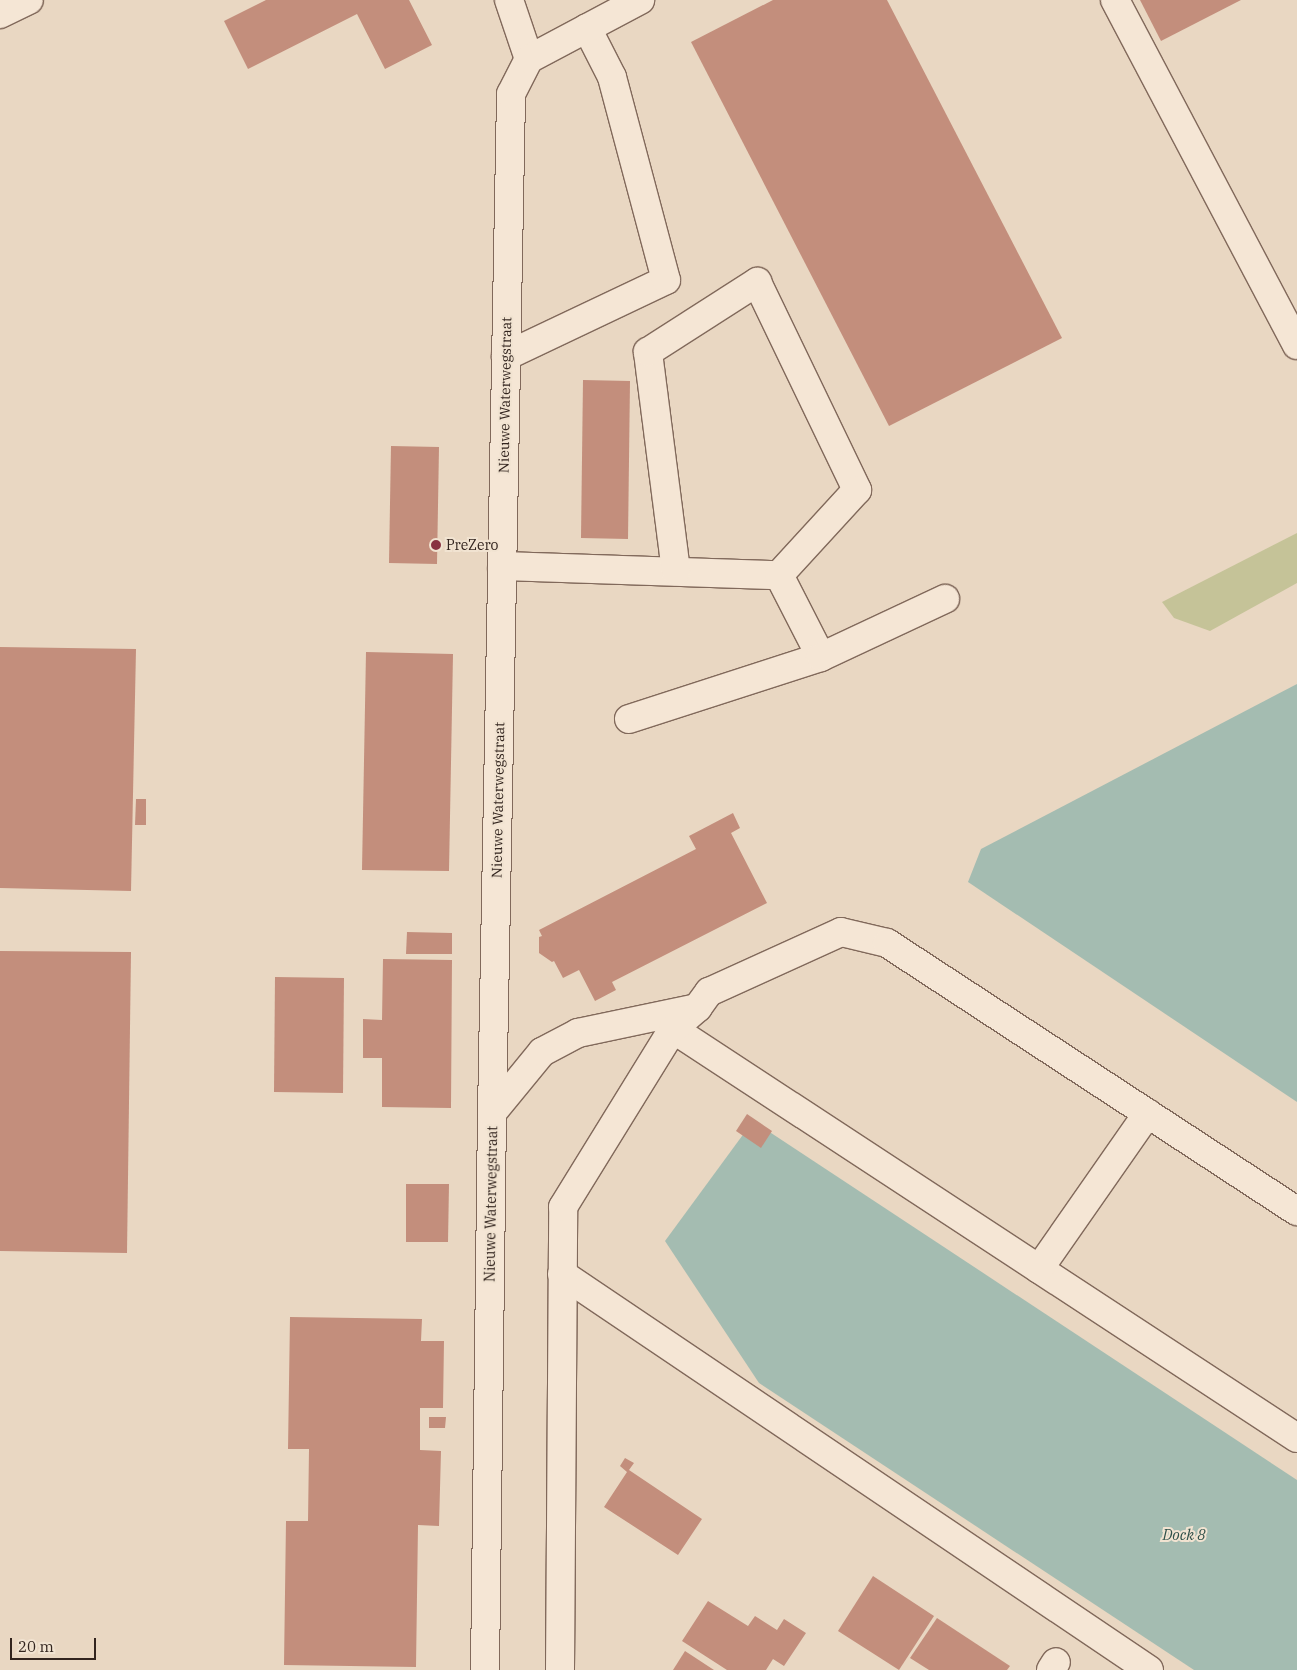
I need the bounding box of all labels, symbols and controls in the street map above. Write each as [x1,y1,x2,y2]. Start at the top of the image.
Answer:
street label: Nieuwe Waterwegstraat [495,317,515,473]
place label: PreZero [446,537,498,553]
marker: PreZero [430,539,442,551]
street label: Nieuwe Waterwegstraat [488,722,508,878]
street label: Nieuwe Waterwegstraat [481,1126,501,1282]
water label: Dock 8 [1162,1526,1206,1544]
scale bar [12,1628,99,1660]
text: 20 m [18,1637,54,1656]

